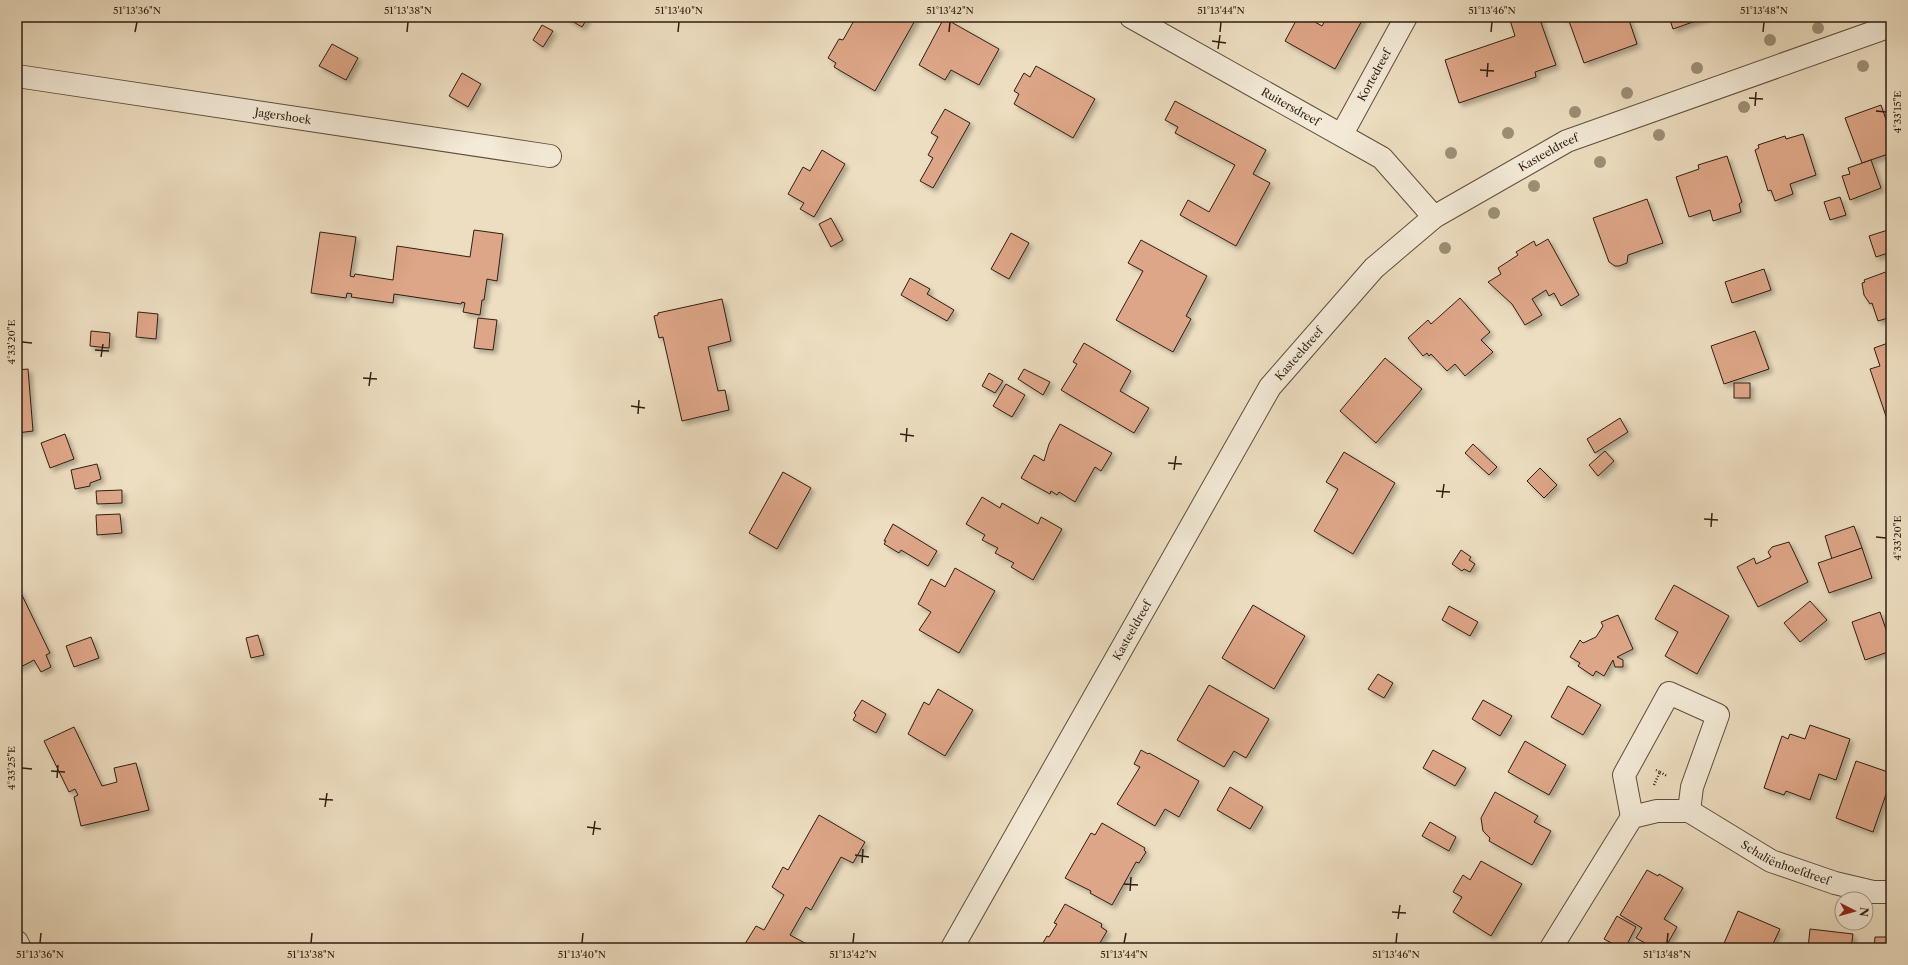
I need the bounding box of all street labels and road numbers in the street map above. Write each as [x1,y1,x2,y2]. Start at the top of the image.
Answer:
street label: Kortedreef [1354,45,1395,104]
street label: Ruitersdreef [1259,85,1324,130]
street label: Jagershoek [252,104,313,127]
street label: Kasteeldreef [1516,130,1582,174]
street label: Kasteeldreef [1272,323,1327,383]
street label: Kasteeldreef [1110,596,1155,663]
street label: Schaliënhoefdreef [1739,837,1834,889]

